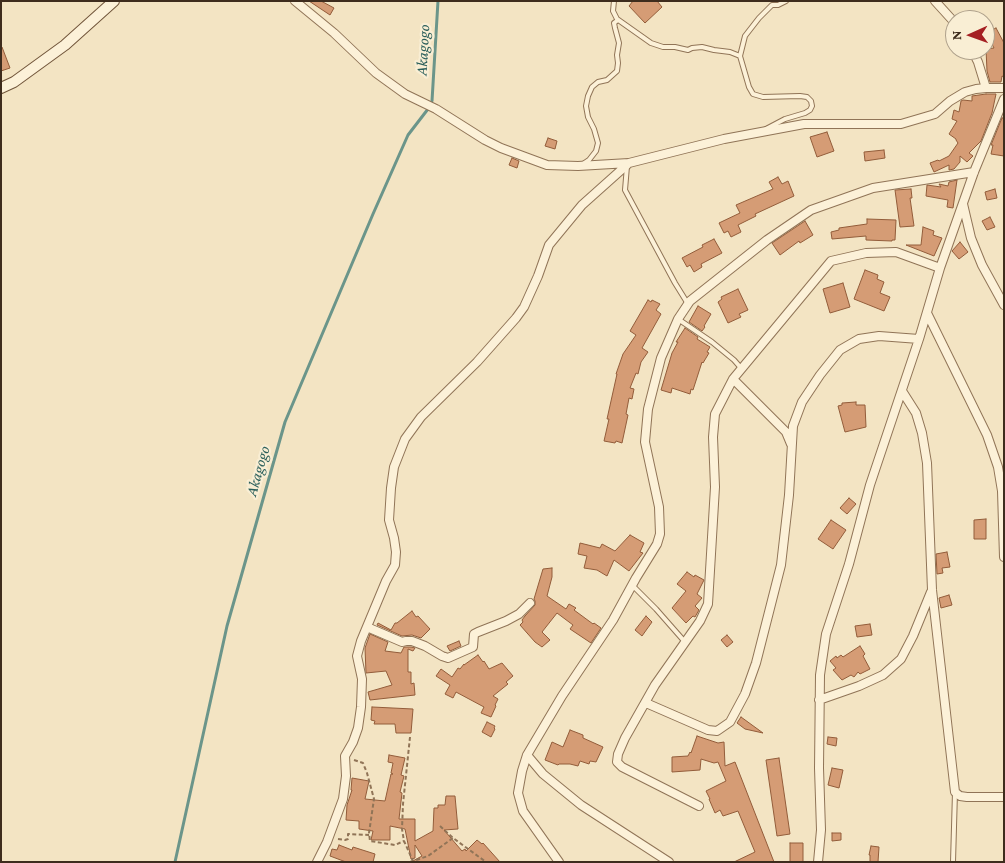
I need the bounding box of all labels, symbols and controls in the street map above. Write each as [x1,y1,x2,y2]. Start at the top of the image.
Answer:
north arrow [945,10,995,60]
water label: Akagogo [412,24,434,76]
text: N [948,30,964,41]
water label: Akagogo [242,444,274,498]

